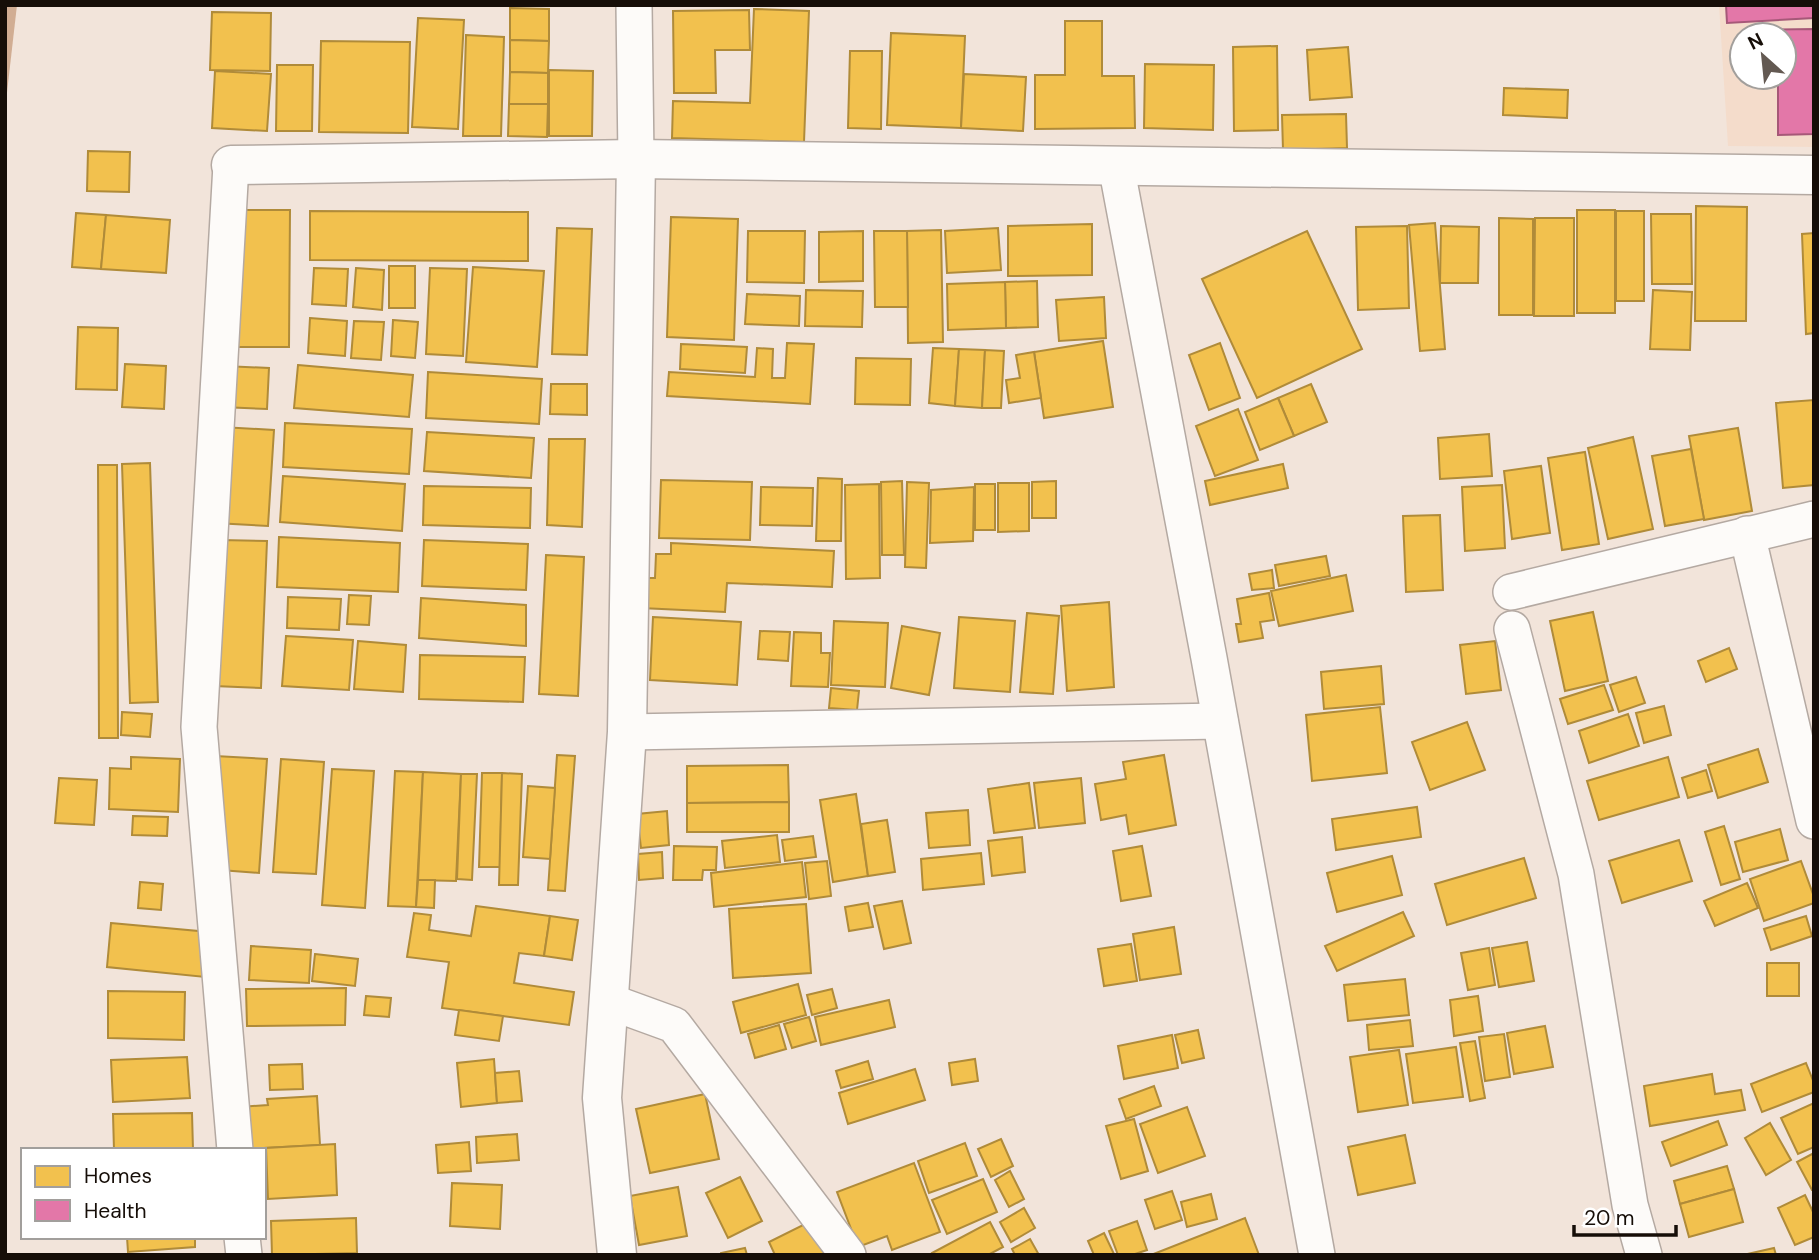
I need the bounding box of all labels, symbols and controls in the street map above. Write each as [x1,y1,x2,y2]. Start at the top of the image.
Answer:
north arrow [1728,21,1798,91]
text: N [1744,27,1767,56]
legend [21,1148,266,1239]
text: Homes [84,1162,152,1190]
scale bar [1574,1194,1675,1238]
text: Health [84,1197,147,1225]
text: 20 m [1584,1204,1635,1232]

